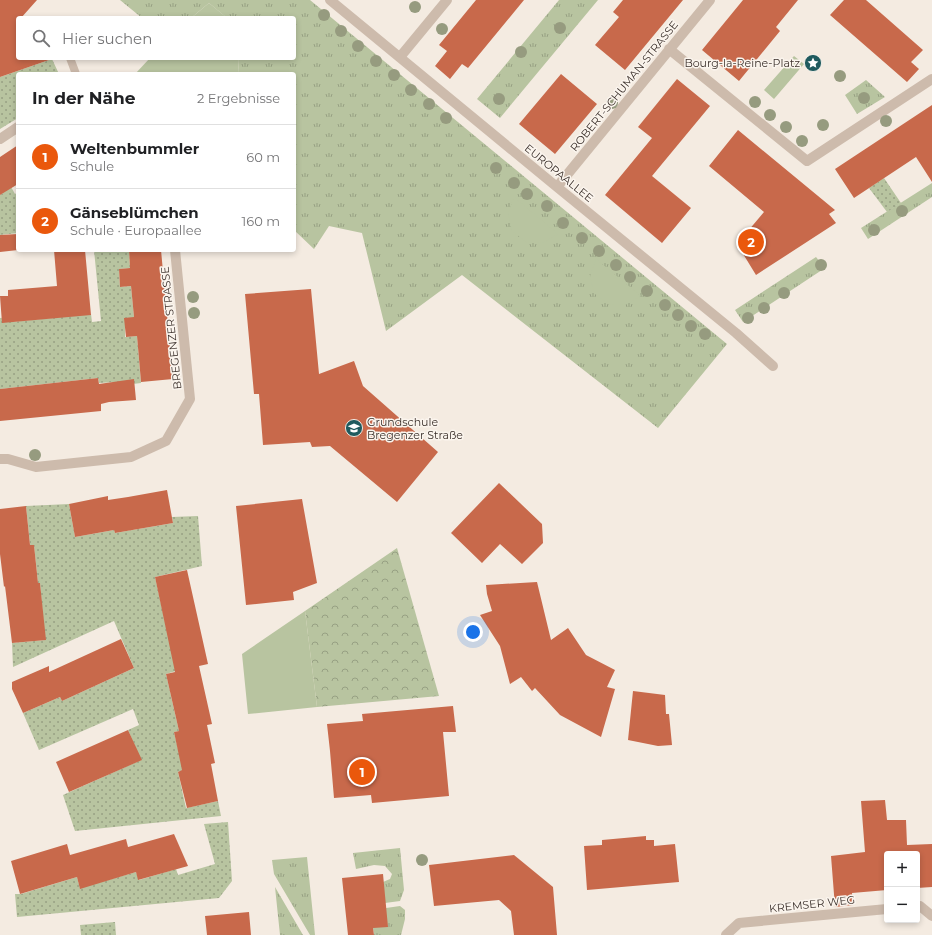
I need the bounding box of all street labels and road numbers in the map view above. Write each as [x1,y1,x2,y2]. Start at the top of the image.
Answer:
street label: ROBERT-SCHUMAN-STRASSE [567,18,681,154]
street label: EUROPAALLEE [522,141,596,205]
street label: BREGENZER STRASSE [158,266,184,390]
street label: KREMSER WEG [768,893,856,915]

